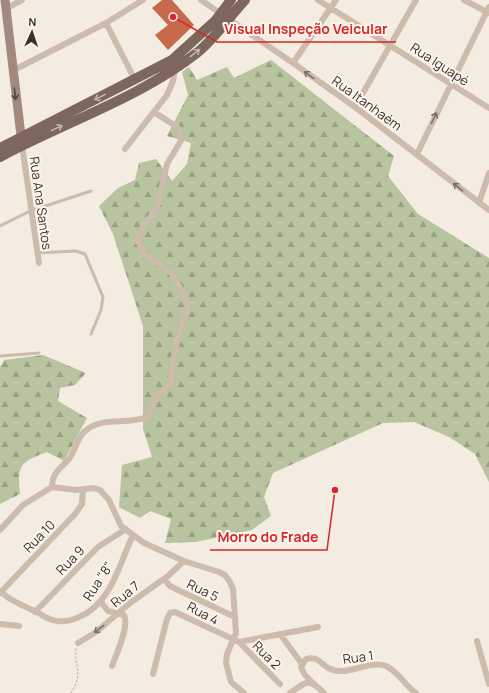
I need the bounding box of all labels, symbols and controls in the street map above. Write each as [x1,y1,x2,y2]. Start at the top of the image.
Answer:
north arrow [12,12,52,52]
text: N [28,14,37,29]
callout: Visual Inspeção Veicular [217,16,396,42]
text: Visual Inspeção Veicular [224,19,388,38]
street label: Rua Iguapé [407,38,473,90]
one-way arrow [190,49,201,58]
one-way arrow [304,71,315,79]
street label: Rua Itanhaém [328,72,406,134]
one-way arrow [11,88,19,101]
one-way arrow [94,94,106,101]
one-way arrow [431,113,438,125]
one-way arrow [51,124,63,131]
street label: Rua Ana Santos [26,155,56,251]
one-way arrow [452,182,463,191]
street label: Rua 10 [19,516,59,556]
callout: Morro do Frade [210,524,327,550]
text: Morro do Frade [217,527,319,546]
street label: Rua 9 [52,542,88,578]
street label: Rua "8" [79,558,117,604]
street label: Rua 5 [184,575,222,605]
street label: Rua 7 [107,577,143,611]
street label: Rua 4 [184,597,222,629]
one-way arrow [94,625,105,633]
street label: Rua 2 [249,637,285,673]
street label: Rua 1 [341,646,375,668]

